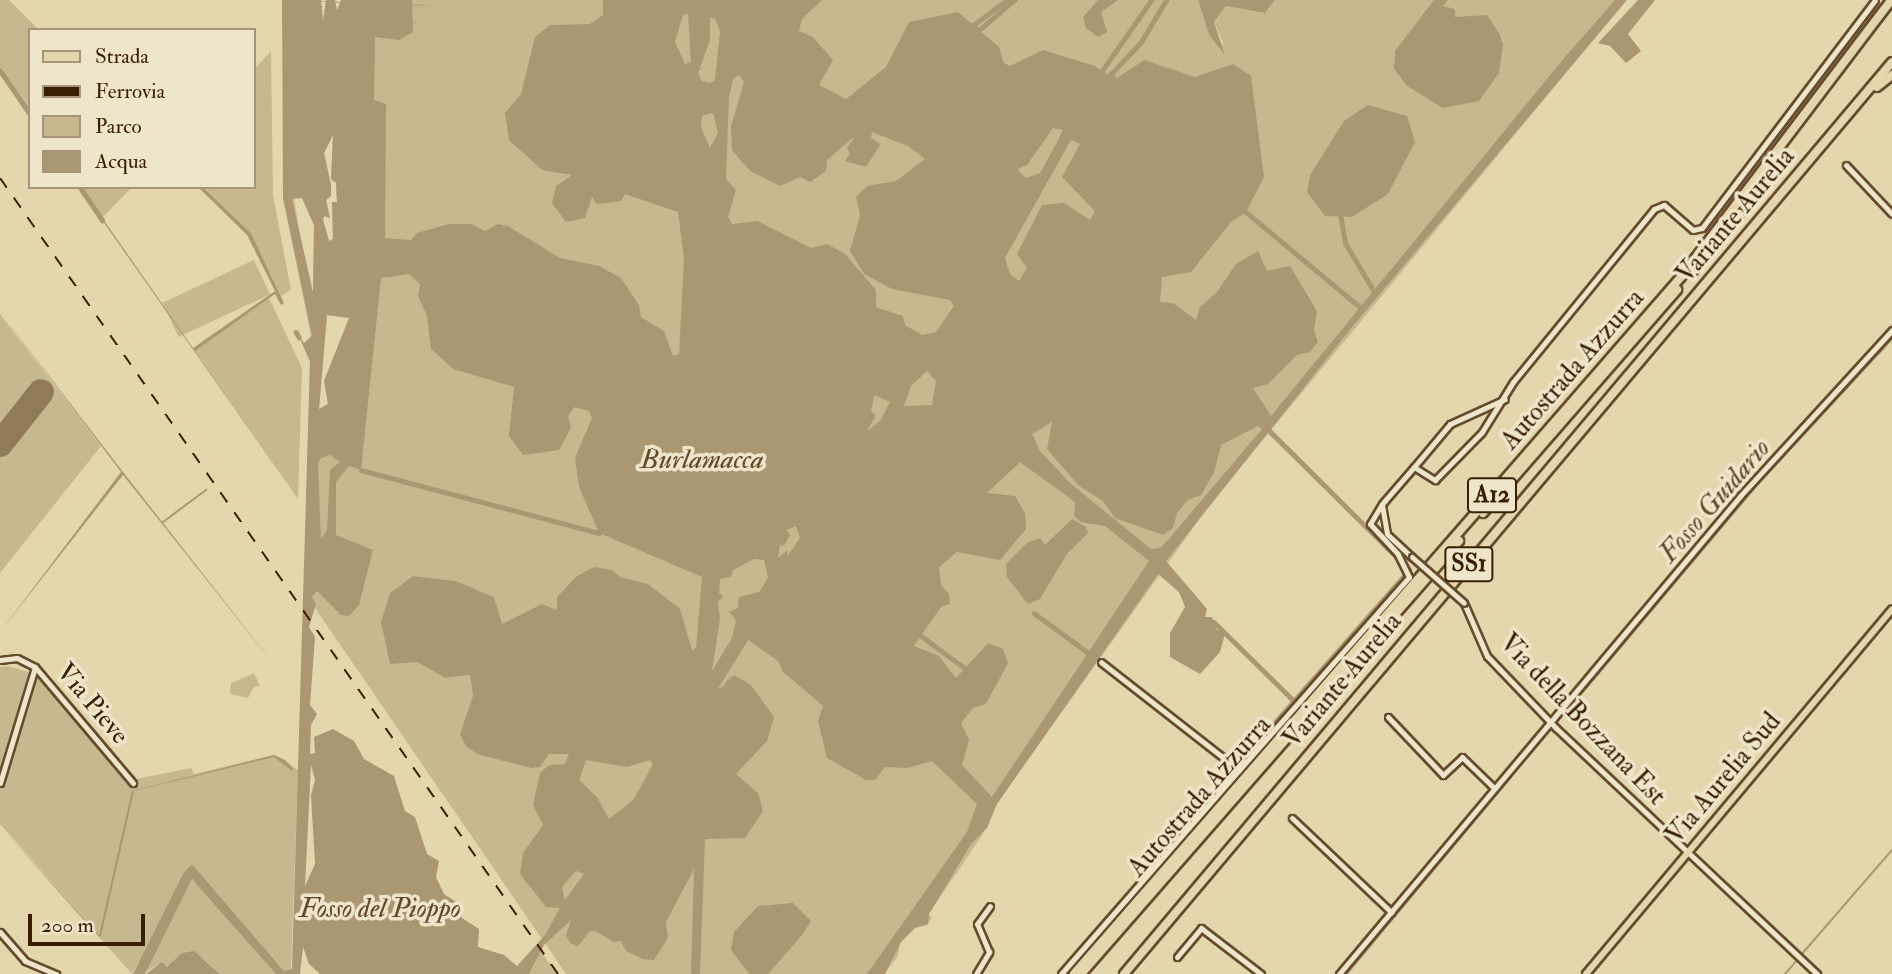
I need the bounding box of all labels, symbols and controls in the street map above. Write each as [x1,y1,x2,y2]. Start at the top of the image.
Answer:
legend [28,28,256,189]
text: Strada [95,43,149,70]
text: Ferrovia [95,78,165,105]
text: Parco [95,113,142,140]
street label: Variante Aurelia [1670,142,1802,290]
text: Acqua [95,148,147,175]
street label: Autostrada Azzurra [1495,283,1651,457]
water label: Fosso Guidario [1652,432,1778,570]
water label: Burlamacca [640,443,764,477]
road number: A12 [1466,474,1518,516]
road number: SS1 [1443,544,1495,584]
street label: Variante Aurelia [1277,607,1409,755]
street label: Via della Bozzana Est [1492,628,1672,812]
street label: Via Pieve [49,657,135,751]
street label: Via Aurelia Sud [1660,707,1788,851]
street label: Autostrada Azzurra [1122,710,1278,884]
water label: Fosso del Pioppo [299,892,461,926]
scale bar [32,900,149,944]
text: 200 m [41,912,94,939]

